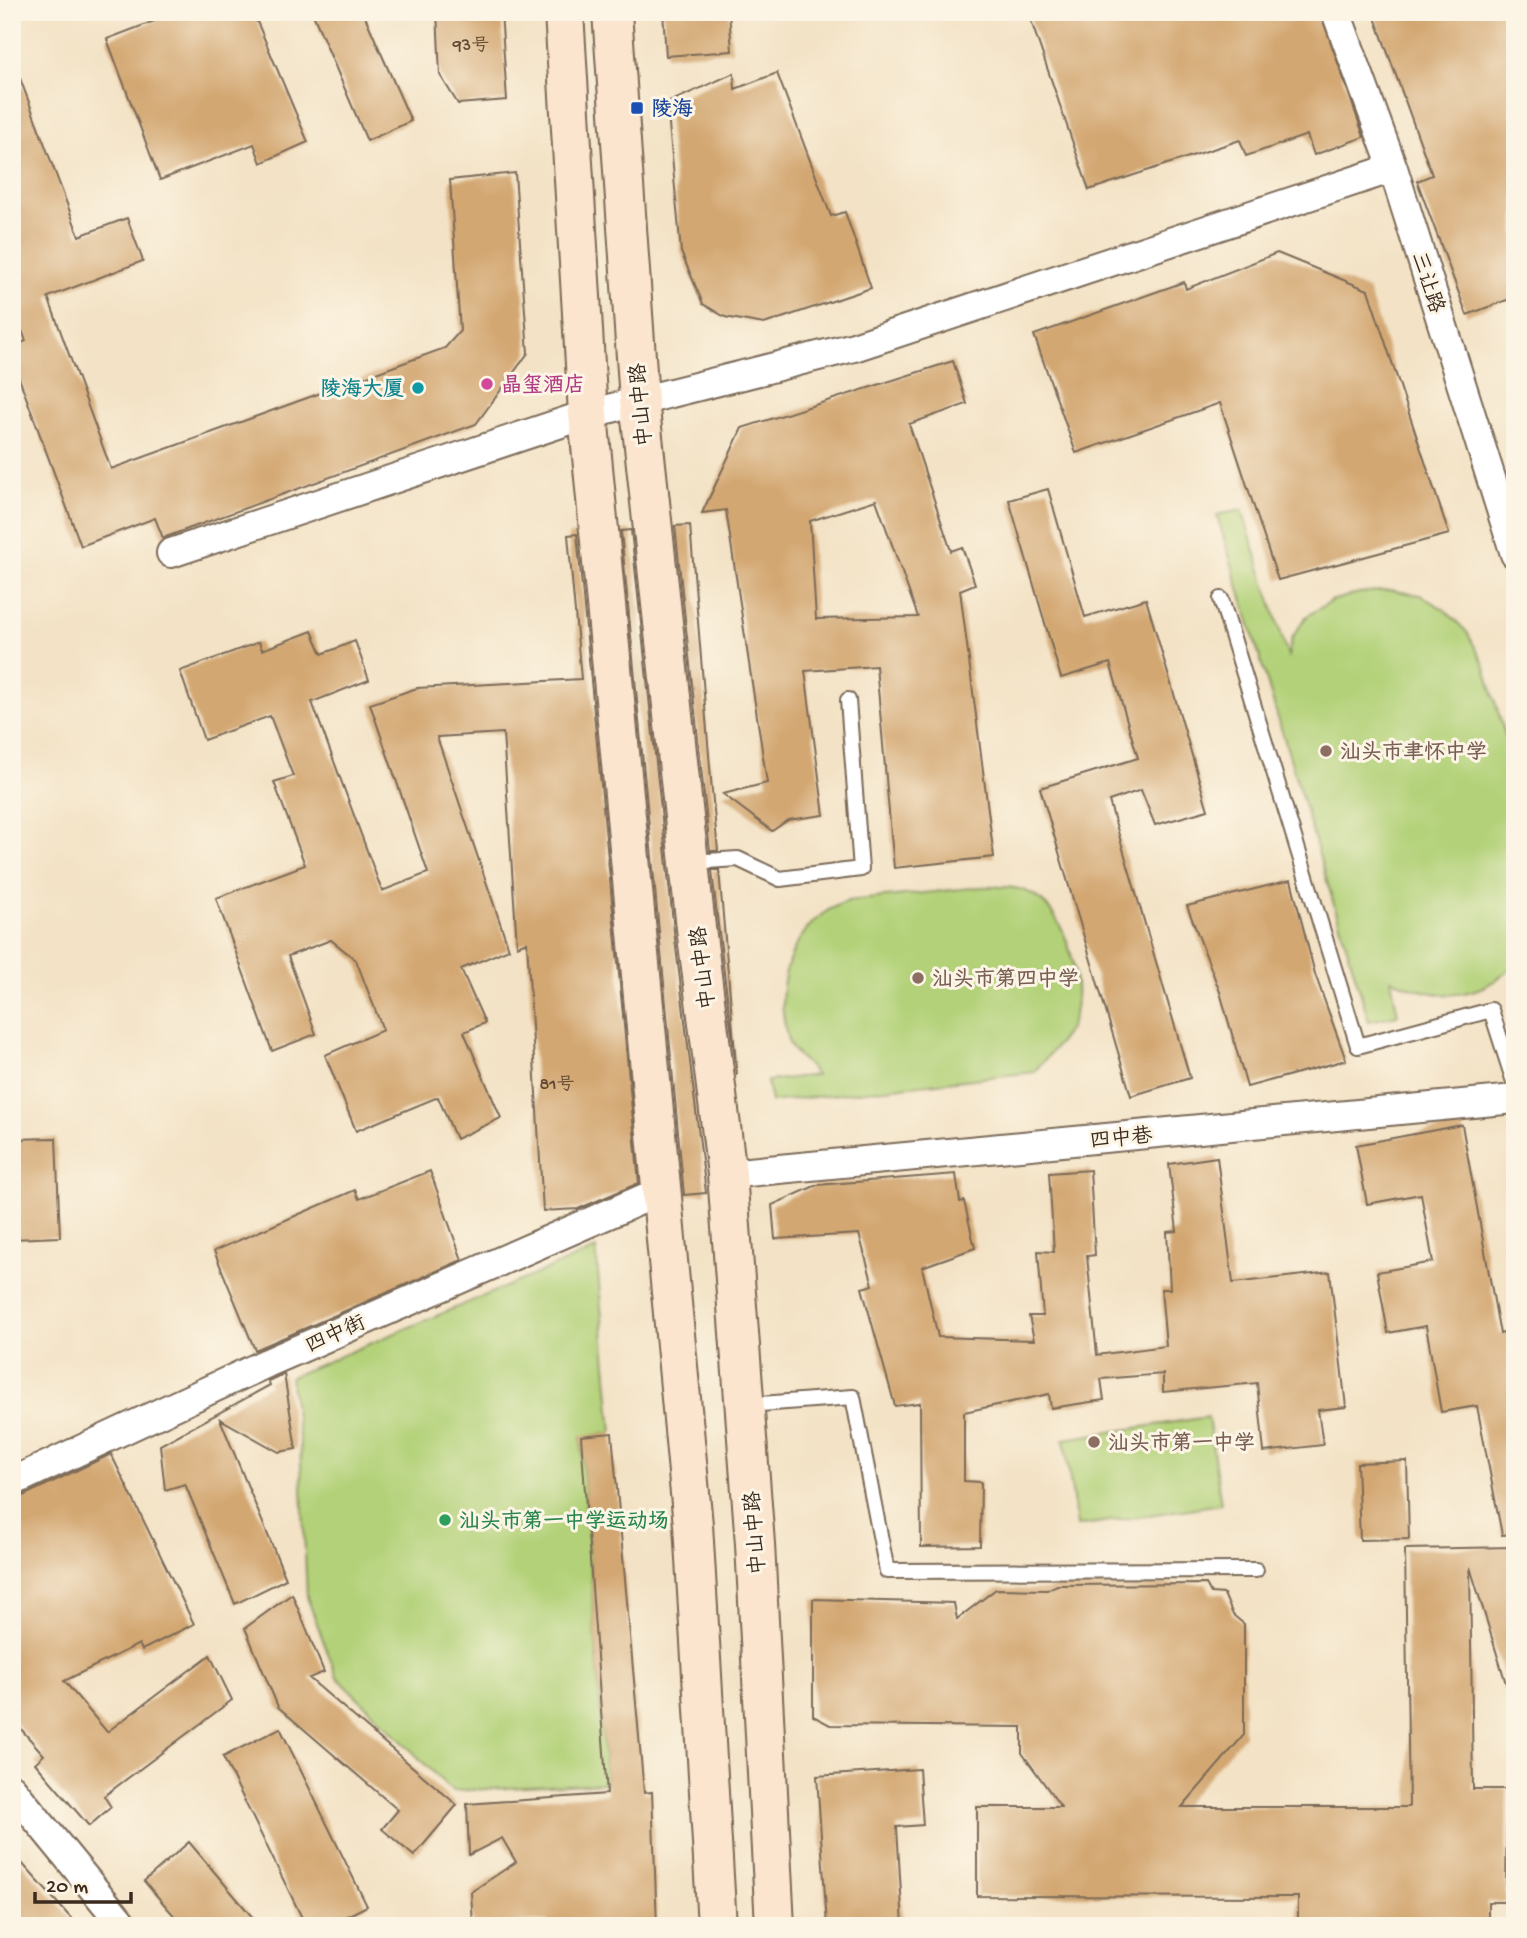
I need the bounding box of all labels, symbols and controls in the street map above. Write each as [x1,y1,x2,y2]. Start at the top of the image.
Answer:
house number: 93号 [452,36,489,57]
place label: 陵海 [651,97,693,124]
marker: 陵海 [629,100,645,116]
street label: 三让路 [1404,249,1449,317]
street label: 中山中路 [625,362,660,448]
place label: 晶玺酒店 [501,373,585,400]
marker: 晶玺酒店 [479,376,495,392]
place label: 陵海大厦 [320,377,404,404]
marker: 陵海大厦 [410,380,426,396]
place label: 汕头市聿怀中学 [1340,740,1487,767]
marker: 汕头市聿怀中学 [1318,743,1334,759]
street label: 中山中路 [686,924,723,1011]
place label: 汕头市第四中学 [932,967,1079,994]
marker: 汕头市第四中学 [910,970,926,986]
house number: 81号 [539,1075,575,1096]
street label: 四中巷 [1089,1123,1154,1156]
street label: 四中街 [302,1310,370,1360]
place label: 汕头市第一中学 [1108,1431,1255,1458]
marker: 汕头市第一中学 [1086,1434,1102,1450]
street label: 中山中路 [740,1490,773,1576]
place label: 汕头市第一中学运动场 [459,1509,669,1536]
marker: 汕头市第一中学运动场 [437,1512,453,1528]
scale bar [35,1861,131,1905]
text: 20 m [46,1876,88,1901]

